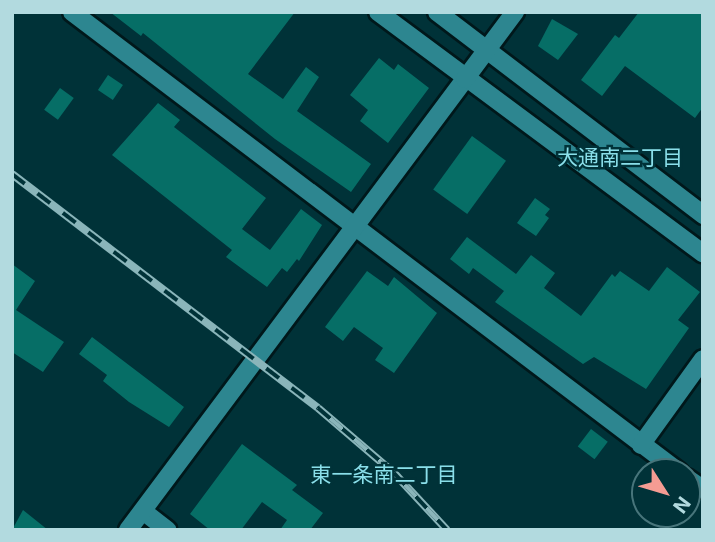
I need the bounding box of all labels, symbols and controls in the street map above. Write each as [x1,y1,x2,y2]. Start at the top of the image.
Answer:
district label: 大通南二丁目 [557,145,683,171]
north arrow [631,458,701,528]
district label: 東一条南二丁目 [311,462,457,488]
text: N [668,492,695,517]

